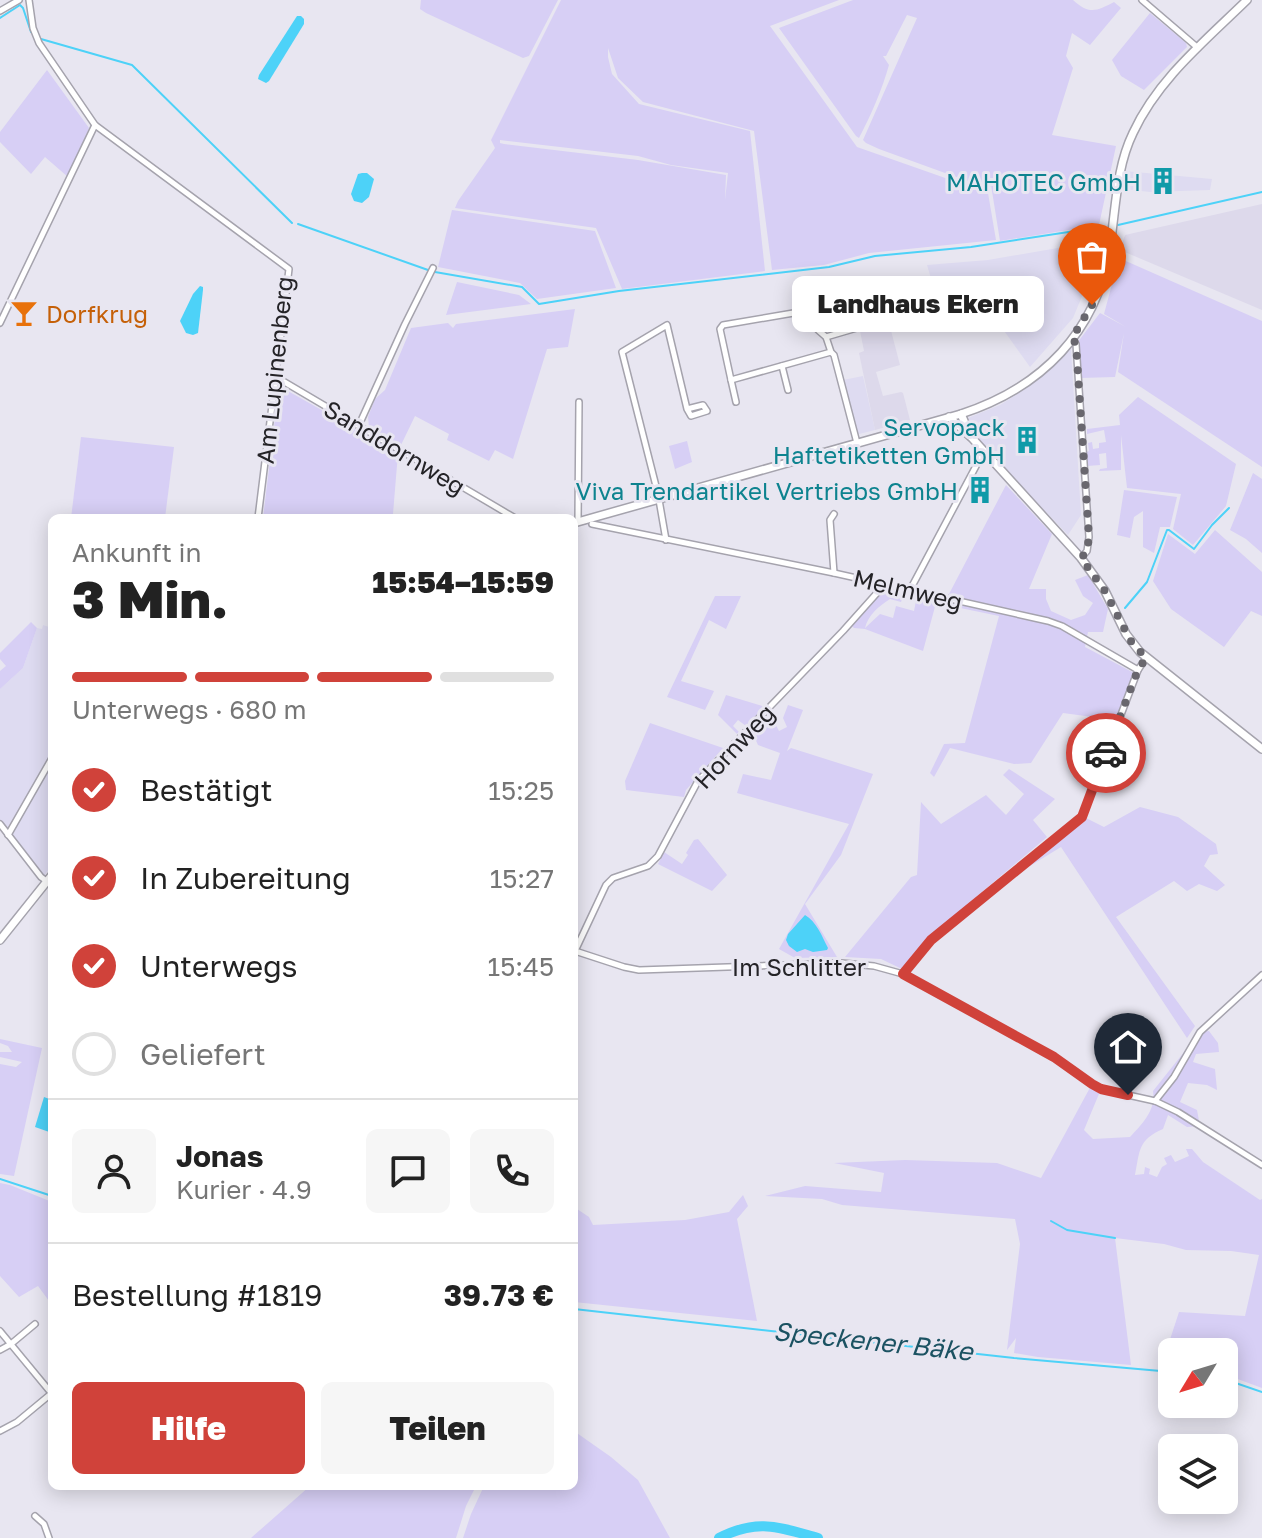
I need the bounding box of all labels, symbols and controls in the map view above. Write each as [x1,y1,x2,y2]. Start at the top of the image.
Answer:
building icon: MAHOTEC GmbH [1148,166,1178,196]
place label: MAHOTEC GmbH [946,167,1141,196]
pin [1058,223,1126,305]
icon: bag [1070,235,1114,279]
street label: Am Lupinenberg [250,275,298,465]
callout: Landhaus Ekern [792,277,1044,333]
text: Landhaus Ekern [817,288,1019,319]
bar icon: Dorfkrug [9,298,39,328]
place label: Dorfkrug [46,299,148,328]
street label: Sanddornweg [319,394,471,500]
place label: Servopack Haftetiketten GmbH [773,412,1005,469]
building icon: Servopack Haftetiketten GmbH [1012,425,1042,455]
building icon: Viva Trendartikel Vertriebs GmbH [965,475,995,505]
place label: Viva Trendartikel Vertriebs GmbH [575,476,958,505]
text: Ankunft in [72,537,201,568]
street label: Melmweg [851,562,965,616]
text: 15:54–15:59 [372,564,554,600]
text: 3 Min. [72,567,228,629]
text: Unterwegs · 680 m [72,694,307,725]
street label: Hornweg [688,698,780,794]
courier [1066,713,1146,793]
icon: car [1084,731,1128,775]
icon: check [72,768,116,812]
text: Bestätigt [140,772,273,808]
text: 15:25 [488,775,554,806]
icon: check [72,856,116,900]
text: In Zubereitung [140,860,351,896]
text: 15:27 [490,863,554,894]
icon: check [72,944,116,988]
text: Unterwegs [140,948,298,984]
text: 15:45 [488,951,554,982]
street label: Im Schlitter [732,952,866,981]
pin [1094,1013,1162,1095]
icon: home [1106,1025,1150,1069]
text: Geliefert [140,1036,266,1072]
button: person [72,1129,156,1213]
button: chat [366,1129,450,1213]
button: phone [470,1129,554,1213]
text: Jonas [176,1138,263,1174]
text: Kurier · 4.9 [176,1174,312,1205]
text: Bestellung #1819 [72,1277,323,1313]
text: 39.73 € [444,1277,554,1313]
water label: Speckener Bäke [772,1315,976,1367]
north arrow [1158,1338,1238,1418]
map controls [1158,1338,1238,1514]
button: Hilfe [72,1382,305,1474]
button: Teilen [321,1382,554,1474]
button: layers [1158,1434,1238,1514]

